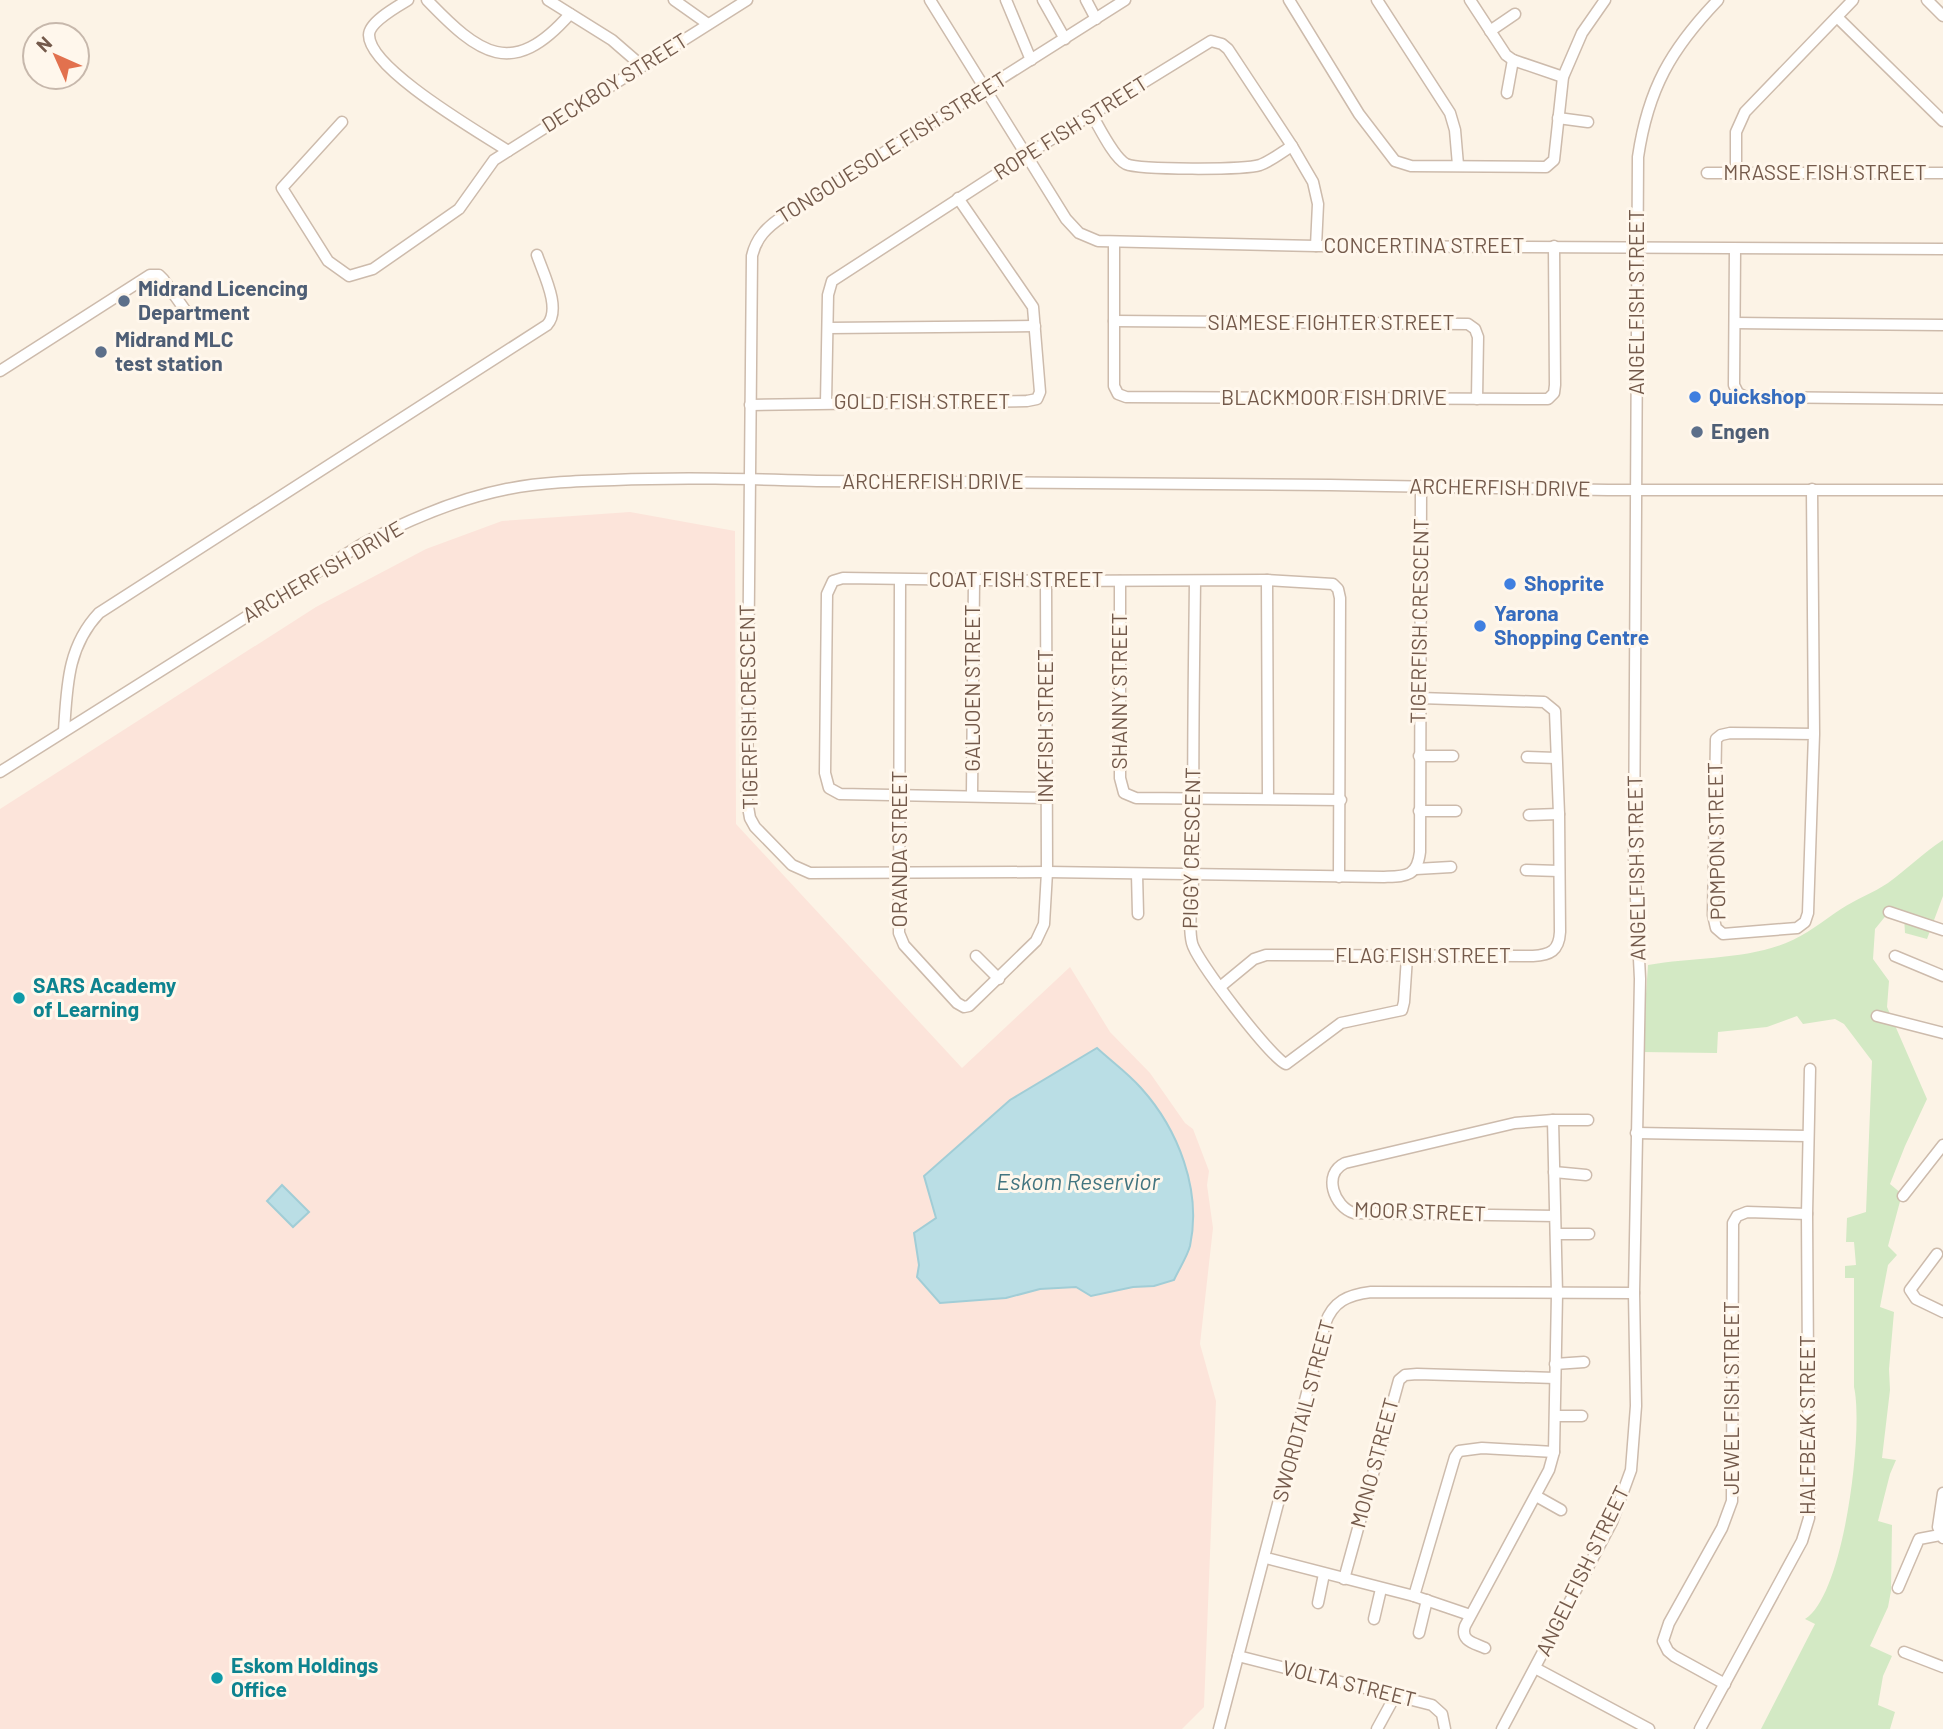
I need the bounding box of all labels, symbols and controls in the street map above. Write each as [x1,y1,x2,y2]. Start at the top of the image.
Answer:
north arrow [21,21,91,91]
street label: DECKBOY STREET [537,27,692,137]
text: N [31,31,56,56]
street label: TONGOUESOLE FISH STREET [772,66,1011,228]
street label: ROPE FISH STREET [989,69,1152,184]
street label: MRASSE FISH STREET [1723,159,1927,184]
street label: ANGELFISH STREET [1623,209,1648,395]
street label: CONCERTINA STREET [1324,232,1524,257]
place label: Midrand Licencing Department [138,275,308,324]
marker: Midrand Licencing Department [116,293,132,309]
street label: SIAMESE FIGHTER STREET [1207,309,1455,334]
place label: Midrand MLC test station [115,326,233,375]
marker: Midrand MLC test station [93,344,109,360]
place label: Quickshop [1709,383,1806,408]
street label: BLACKMOOR FISH DRIVE [1221,384,1447,409]
street label: GOLD FISH STREET [834,388,1010,413]
marker: Quickshop [1687,389,1703,405]
place label: Engen [1711,418,1769,443]
marker: Engen [1689,424,1705,440]
street label: ARCHERFISH DRIVE [842,468,1024,493]
street label: ARCHERFISH DRIVE [1409,472,1591,501]
street label: ARCHERFISH DRIVE [238,515,407,627]
street label: TIGERFISH CRESCENT [1404,518,1433,724]
street label: COAT FISH STREET [929,566,1103,591]
place label: Shoprite [1524,570,1604,595]
marker: Shoprite [1502,576,1518,592]
place label: Yarona Shopping Centre [1494,600,1649,649]
street label: TIGERFISH CRESCENT [733,604,762,810]
street label: GALJOEN STREET [959,604,984,772]
street label: SHANNY STREET [1106,612,1131,770]
marker: Yarona Shopping Centre [1472,618,1488,634]
street label: INKFISH STREET [1032,649,1057,803]
street label: POMPON STREET [1702,762,1729,920]
street label: PIGGY CRESCENT [1177,767,1204,929]
street label: ORANDA STREET [886,771,911,927]
street label: ANGELFISH STREET [1621,775,1650,961]
street label: FLAG FISH STREET [1335,942,1511,967]
place label: SARS Academy of Learning [33,972,177,1021]
marker: SARS Academy of Learning [11,990,27,1006]
water label: Eskom Reservior [996,1167,1161,1195]
street label: MOOR STREET [1354,1196,1487,1225]
street label: JEWEL FISH STREET [1718,1301,1743,1495]
street label: SWORDTAIL STREET [1266,1317,1339,1505]
street label: HALFBEAK STREET [1794,1335,1819,1515]
street label: MONO STREET [1344,1395,1403,1530]
street label: ANGELFISH STREET [1530,1481,1634,1659]
place label: Eskom Holdings Office [231,1652,378,1701]
street label: VOLTA STREET [1280,1654,1419,1711]
marker: Eskom Holdings Office [209,1670,225,1686]

